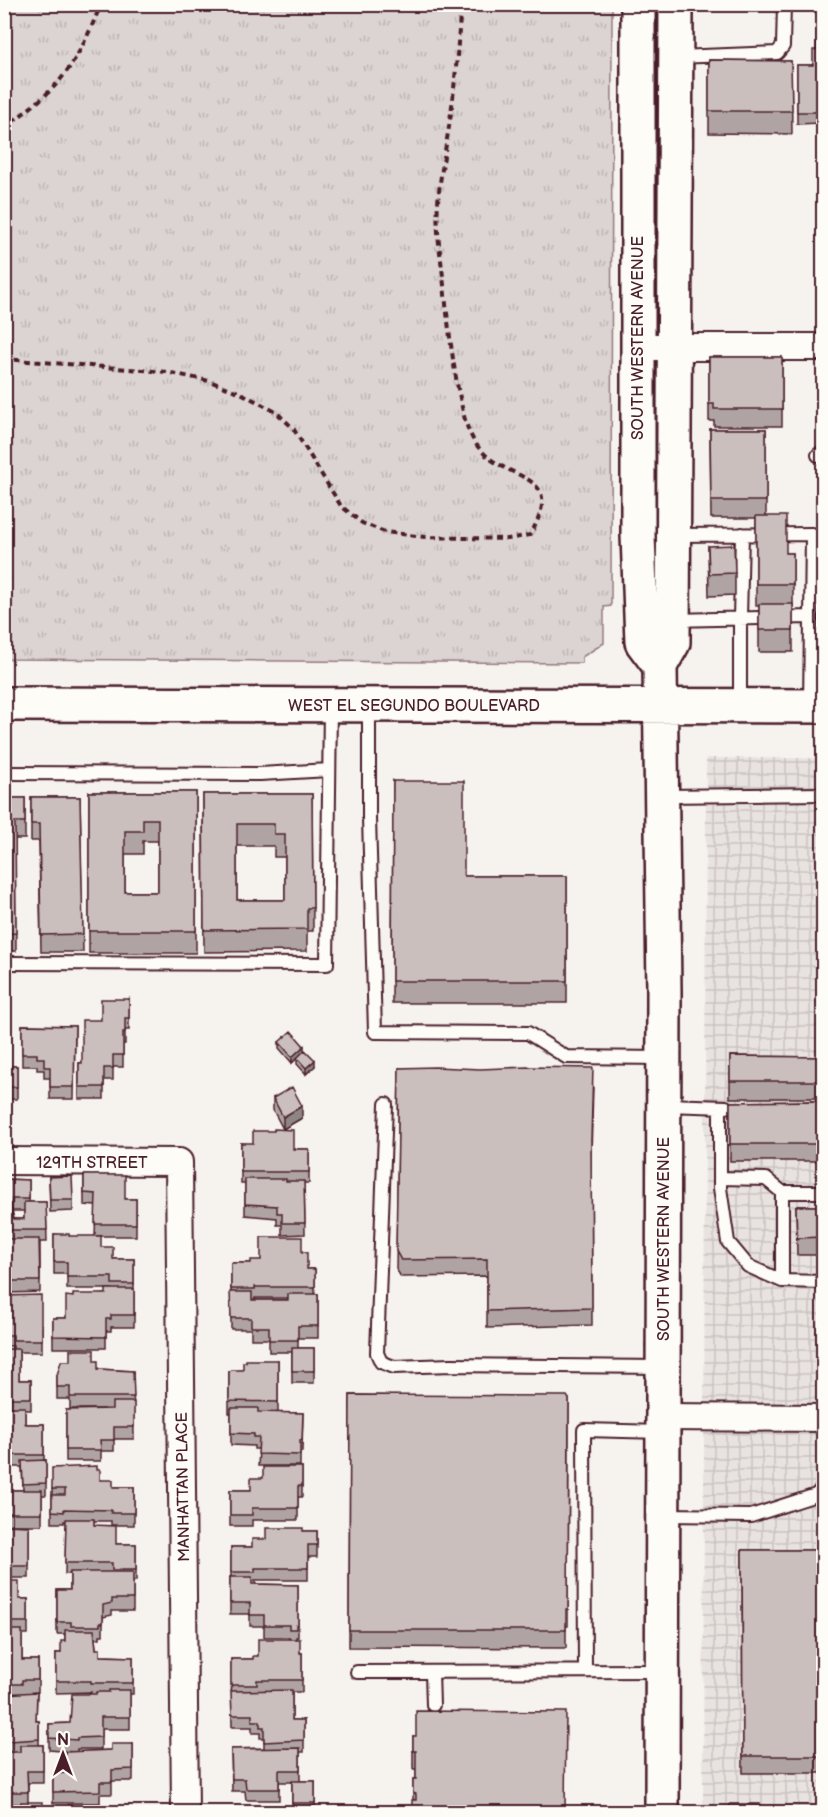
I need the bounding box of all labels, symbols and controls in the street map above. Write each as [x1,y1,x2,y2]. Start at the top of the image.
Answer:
street label: SOUTH WESTERN AVENUE [629,236,648,440]
street label: WEST EL SEGUNDO BOULEVARD [288,697,540,716]
street label: SOUTH WESTERN AVENUE [655,1137,674,1341]
street label: 129TH STREET [36,1154,148,1173]
street label: MANHATTAN PLACE [173,1412,194,1562]
north arrow [33,1724,93,1784]
text: N [57,1731,69,1750]

